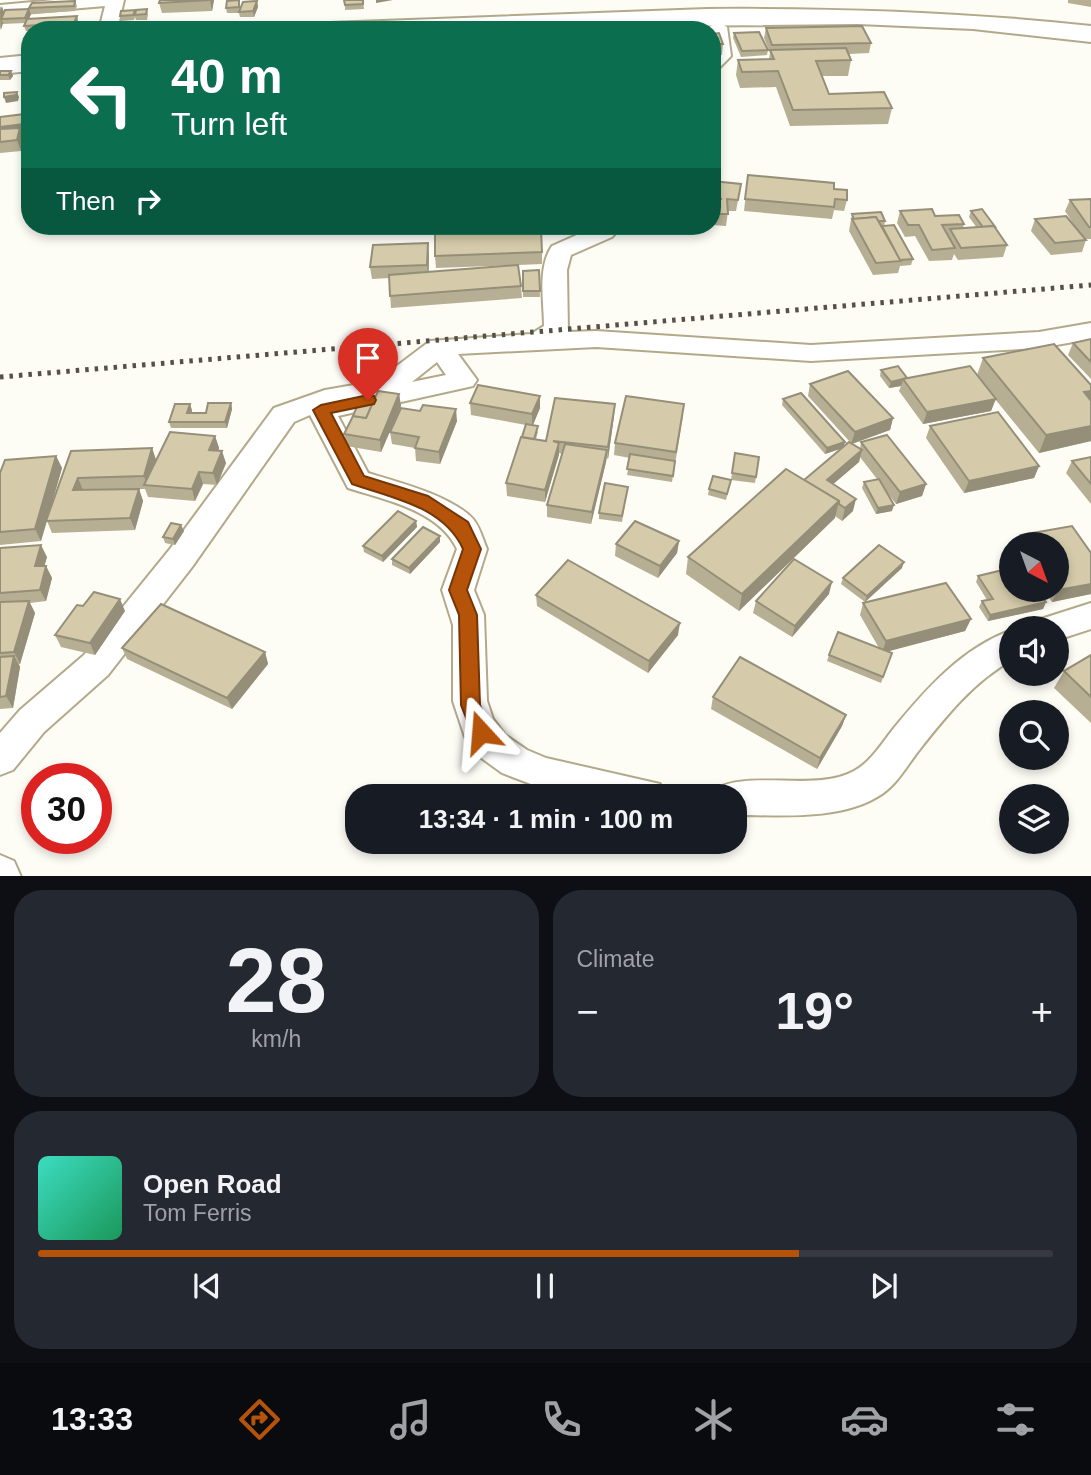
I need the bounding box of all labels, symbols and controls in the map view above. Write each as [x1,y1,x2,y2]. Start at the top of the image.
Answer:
icon: left [56,49,147,140]
text: 40 m [171,49,283,103]
text: Turn left [171,106,287,142]
icon: right [129,182,167,220]
text: Then [56,186,115,216]
pin [338,328,398,400]
icon: arrive [349,339,387,377]
north arrow [999,532,1069,602]
map controls [999,532,1069,854]
button: sound [999,616,1069,686]
position arrow [444,695,518,769]
button: search [999,700,1069,770]
speed limit sign: 30 [21,763,112,854]
button: layers [999,784,1069,854]
text: 13:34 · 1 min · 100 m [419,804,673,834]
text: 28 [226,930,327,1031]
text: Climate [577,946,654,972]
text: 19° [775,982,854,1040]
text: − [577,991,599,1033]
text: + [1031,991,1053,1033]
text: km/h [251,1026,301,1052]
text: Open Road [143,1169,282,1199]
text: Tom Ferris [143,1200,252,1226]
icon: previous [188,1267,226,1305]
icon: pause [526,1267,564,1305]
icon: next [865,1267,903,1305]
icon: directions [235,1395,284,1444]
icon: music [386,1395,435,1444]
icon: phone [537,1395,586,1444]
icon: climate [689,1395,738,1444]
icon: car [840,1395,889,1444]
icon: filters [991,1395,1040,1444]
text: 13:33 [51,1401,133,1437]

